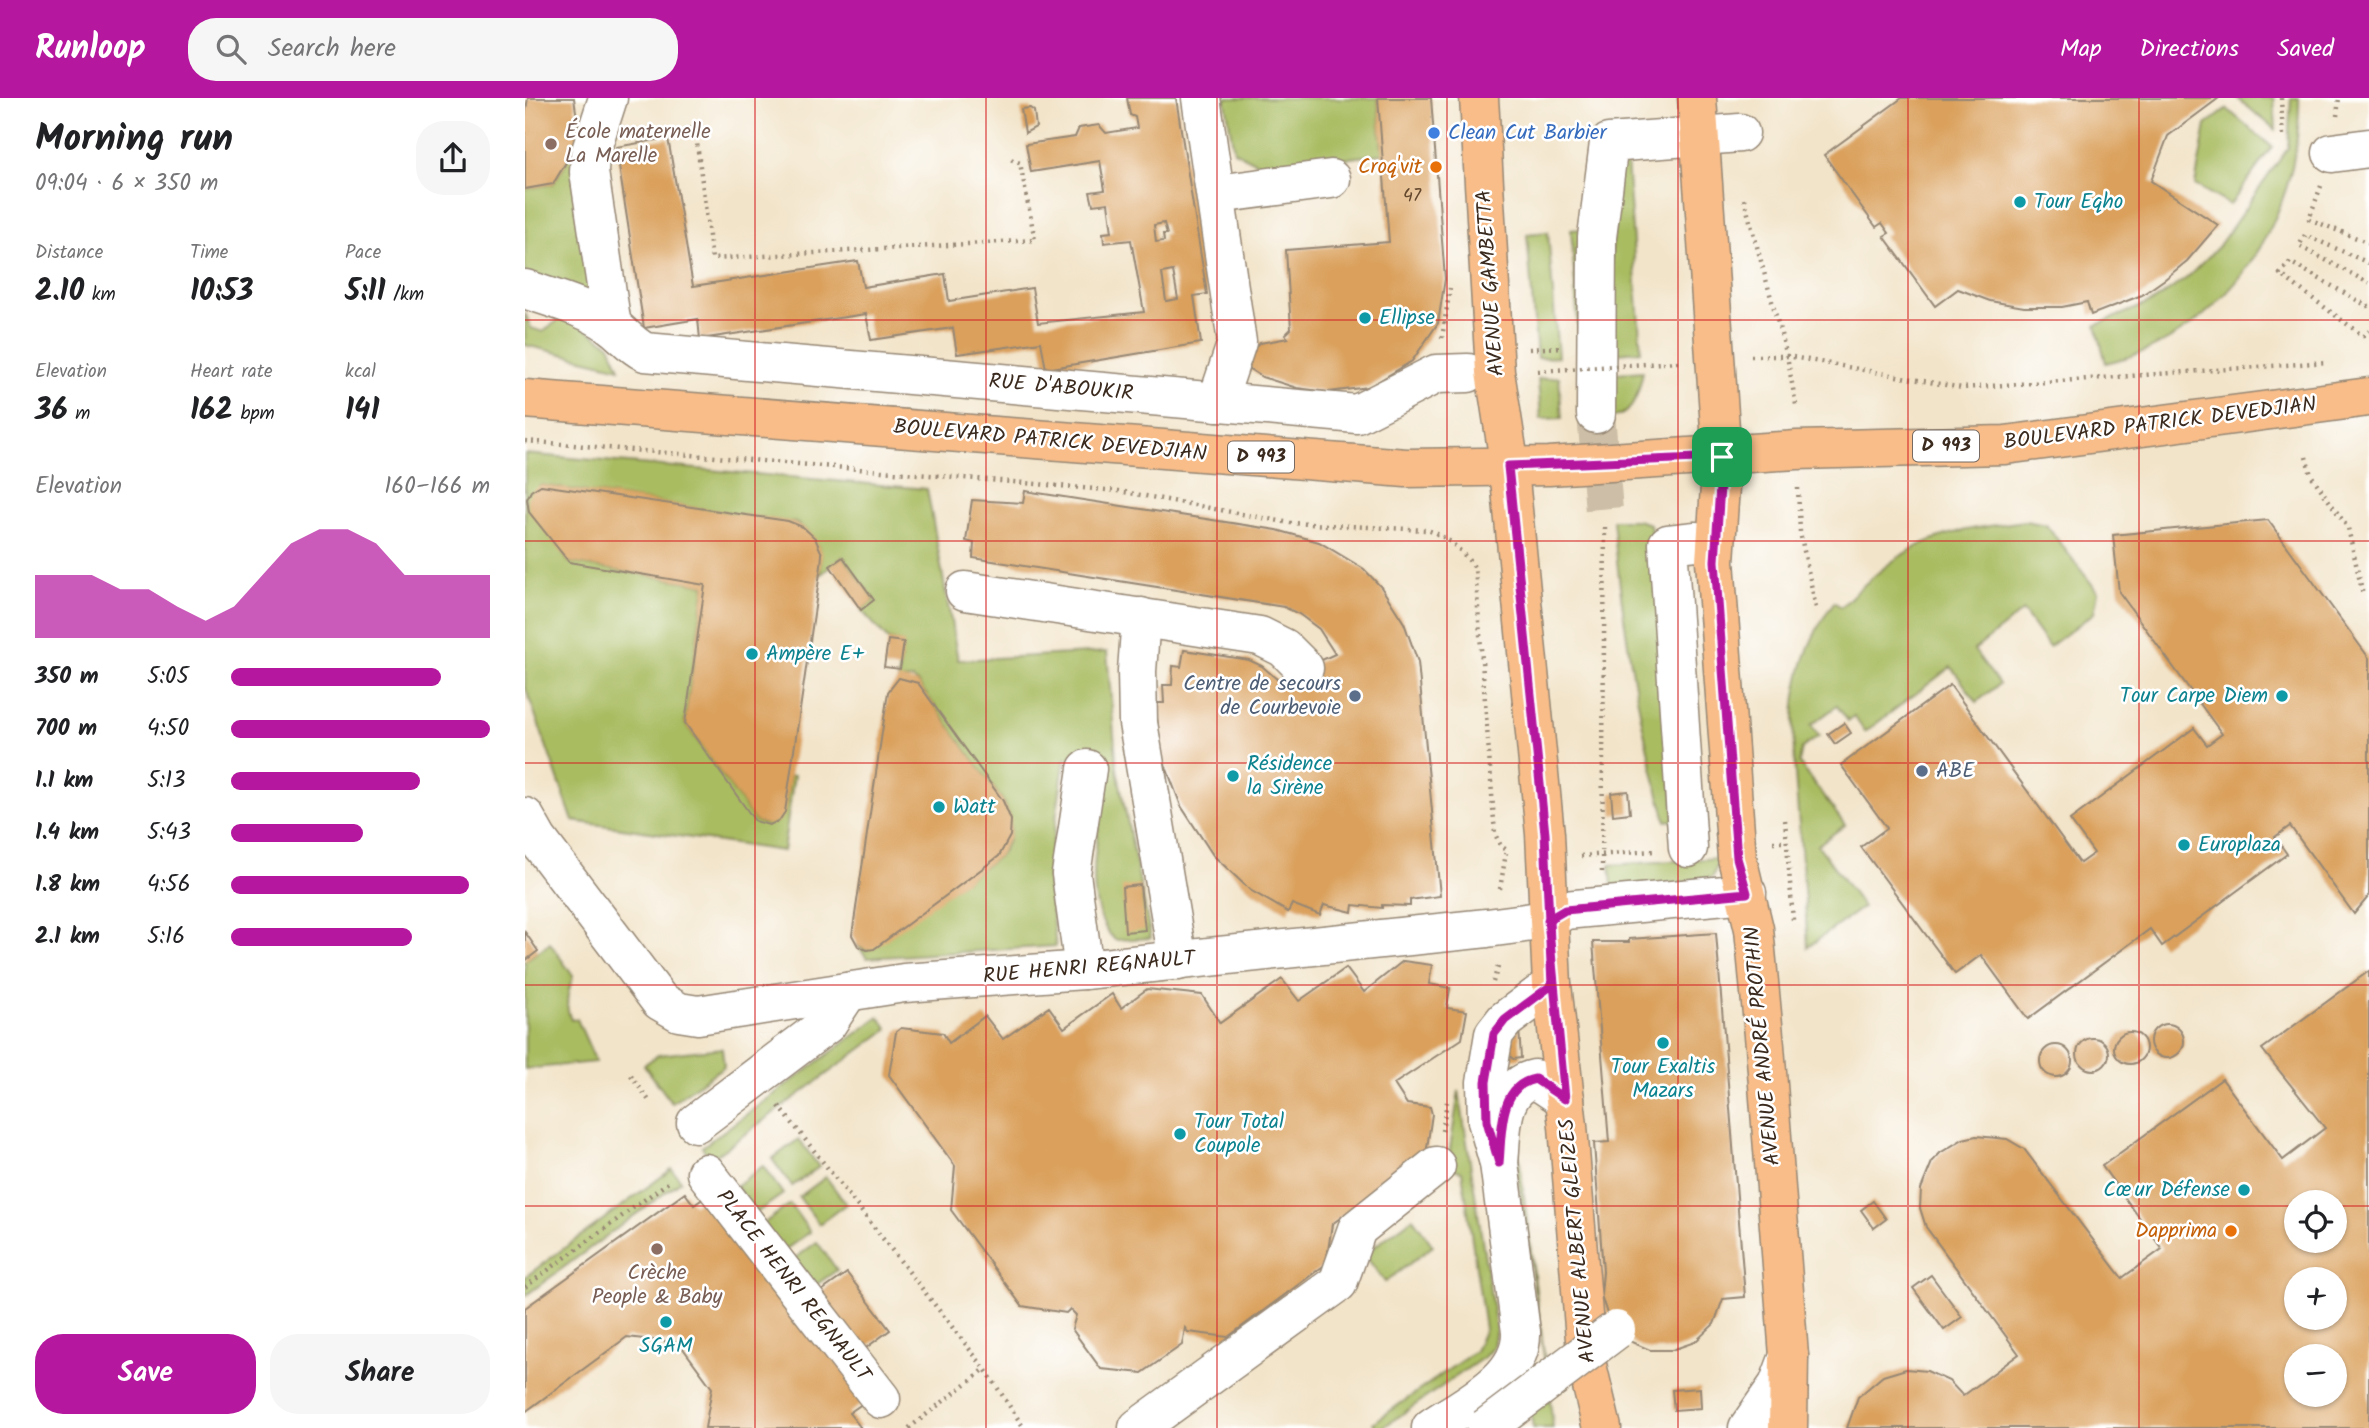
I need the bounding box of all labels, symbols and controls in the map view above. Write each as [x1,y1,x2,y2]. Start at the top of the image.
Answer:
search box [188,18,678,81]
text: Runloop [35,23,146,76]
text: Search here [268,28,396,70]
icon: search [212,30,250,68]
text: Map [2060,30,2102,69]
text: Directions [2140,30,2239,69]
text: Saved [2277,30,2334,69]
text: Morning run [35,110,233,170]
place label: École maternelle La Marelle [565,116,711,173]
place label: Clean Cut Barbier [1448,117,1608,150]
button: share [416,121,490,195]
marker: Clean Cut Barbier [1426,125,1442,141]
marker: École maternelle La Marelle [543,136,559,152]
place label: Croq'vit [1358,151,1423,184]
marker: Croq'vit [1428,159,1444,175]
text: 09:04 · 6 × 350 m [35,166,218,202]
house number: 47 [1403,182,1422,211]
place label: Tour Eqho [2034,186,2123,219]
street label: AVENUE GAMBETTA [1468,189,1514,377]
marker: Tour Eqho [2012,194,2028,210]
text: Distance [35,238,103,268]
text: Time [190,238,228,268]
text: Pace [345,238,381,268]
text: 2.10 [35,268,84,316]
text: 10:53 [190,268,253,316]
text: 5:11 [345,268,386,316]
text: km [84,280,116,310]
text: /km [386,280,424,310]
place label: Ellipse [1379,302,1436,335]
marker: Ellipse [1357,310,1373,326]
text: Elevation [35,357,107,387]
text: Heart rate [190,357,273,387]
text: kcal [345,357,376,387]
street label: RUE D'ABOUKIR [987,365,1135,411]
text: 36 [35,387,68,435]
text: 162 [190,387,233,435]
text: 141 [345,387,379,435]
street label: BOULEVARD PATRICK DEVEDJIAN [2002,388,2318,460]
text: m [68,399,90,429]
text: bpm [233,399,275,429]
street label: BOULEVARD PATRICK DEVEDJIAN [892,411,1208,471]
pin [1692,427,1752,487]
road number: D 993 [1913,430,1979,462]
icon: arrive [1703,438,1741,476]
road number: D 993 [1228,442,1294,472]
text: Elevation [35,469,122,505]
text: 160–166 m [384,469,490,505]
place label: Ampère E+ [766,638,865,671]
marker: Ampère E+ [744,646,760,662]
text: 350 m [35,659,99,695]
text: 5:05 [147,659,189,695]
place label: Centre de secours de Courbevoie [1183,668,1342,725]
place label: Tour Carpe Diem [2120,680,2268,713]
marker: Centre de secours de Courbevoie [1347,688,1363,704]
marker: Tour Carpe Diem [2274,688,2290,704]
text: 700 m [35,711,97,747]
text: 4:50 [147,711,189,747]
place label: Résidence la Sirène [1247,748,1333,805]
place label: ABE [1936,755,1975,788]
text: 1.1 km [35,763,93,799]
text: 5:13 [147,763,185,799]
marker: ABE [1914,763,1930,779]
marker: Résidence la Sirène [1225,768,1241,784]
place label: Watt [953,791,996,824]
marker: Watt [931,799,947,815]
text: 1.4 km [35,815,99,851]
text: 5:43 [147,815,191,851]
place label: Europlaza [2198,829,2281,862]
marker: Europlaza [2176,837,2192,853]
text: 1.8 km [35,867,100,903]
text: 4:56 [147,867,190,903]
text: 2.1 km [35,919,100,955]
text: 5:16 [147,919,185,955]
street label: AVENUE ANDRÉ PROTHIN [1736,925,1790,1167]
street label: RUE HENRI REGNAULT [982,942,1198,994]
marker: Tour Exaltis Mazars [1655,1035,1671,1051]
place label: Tour Exaltis Mazars [1611,1051,1715,1108]
place label: Tour Total Coupole [1194,1106,1284,1163]
street label: AVENUE ALBERT GLEIZES [1551,1117,1605,1365]
marker: Tour Total Coupole [1172,1126,1188,1142]
place label: Cœur Défense [2103,1174,2231,1207]
marker: Cœur Défense [2236,1182,2252,1198]
street label: PLACE HENRI REGNAULT [707,1183,880,1391]
map controls [2284,1190,2347,1407]
button: locate [2284,1190,2347,1253]
place label: Dapprima [2135,1215,2217,1248]
marker: Dapprima [2223,1223,2239,1239]
marker: Crèche People & Baby [649,1241,665,1257]
place label: Crèche People & Baby [592,1257,723,1314]
button: + [2284,1267,2347,1330]
marker: SGAM [658,1314,674,1330]
place label: SGAM [639,1330,693,1363]
button: Save [35,1334,256,1414]
button: Share [270,1334,490,1414]
button: − [2284,1344,2347,1407]

